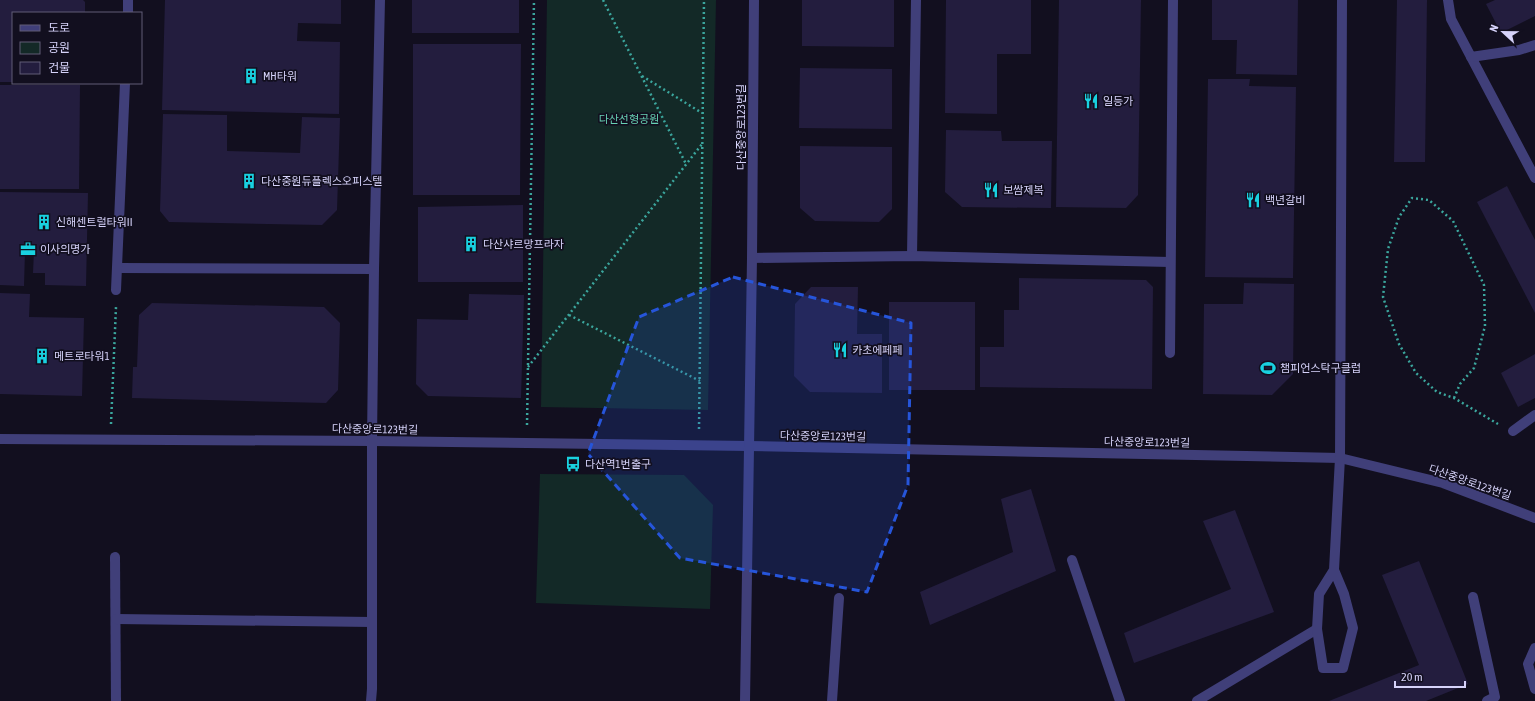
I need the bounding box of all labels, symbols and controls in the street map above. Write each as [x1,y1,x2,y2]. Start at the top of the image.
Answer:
legend [12,12,142,84]
north arrow [1483,12,1523,52]
text: 도로 [48,21,70,35]
text: N [1487,23,1501,34]
text: 공원 [48,41,70,55]
text: 건물 [48,61,70,75]
building icon: MH타워 [242,67,260,85]
place label: MH타워 [263,70,297,82]
street label: 다산중앙로123번길 [735,84,747,170]
restaurant icon: 일등가 [1082,92,1100,110]
place label: 일등가 [1103,95,1133,107]
park label: 다산선형공원 [599,113,659,125]
building icon: 다산중원듀플렉스오피스텔 [240,172,258,190]
place label: 다산중원듀플렉스오피스텔 [261,175,382,187]
restaurant icon: 보쌈제복 [982,181,1000,199]
place label: 보쌈제복 [1003,184,1043,196]
restaurant icon: 백년갈비 [1244,191,1262,209]
place label: 백년갈비 [1265,194,1305,206]
building icon: 신해센트럴타워II [35,213,53,231]
place label: 신해센트럴타워II [56,216,132,228]
building icon: 다산샤르망프라자 [462,235,480,253]
place label: 다산샤르망프라자 [483,238,564,250]
office icon: 이사의명가 [19,240,37,258]
place label: 이사의명가 [40,243,91,255]
restaurant icon: 카초에페페 [831,341,849,359]
place label: 카초에페페 [852,344,903,356]
building icon: 메트로타워1 [33,347,51,365]
place label: 메트로타워1 [54,350,110,362]
sports icon: 챔피언스탁구클럽 [1259,359,1277,377]
place label: 챔피언스탁구클럽 [1280,362,1361,374]
street label: 다산중앙로123번길 [332,422,418,436]
street label: 다산중앙로123번길 [780,429,866,443]
street label: 다산중앙로123번길 [1104,435,1190,449]
bus stop icon: 다산역1번출구 [564,455,582,473]
place label: 다산역1번출구 [585,458,651,470]
street label: 다산중앙로123번길 [1427,462,1513,502]
scale bar [1395,663,1465,689]
text: 20 m [1401,670,1423,684]

